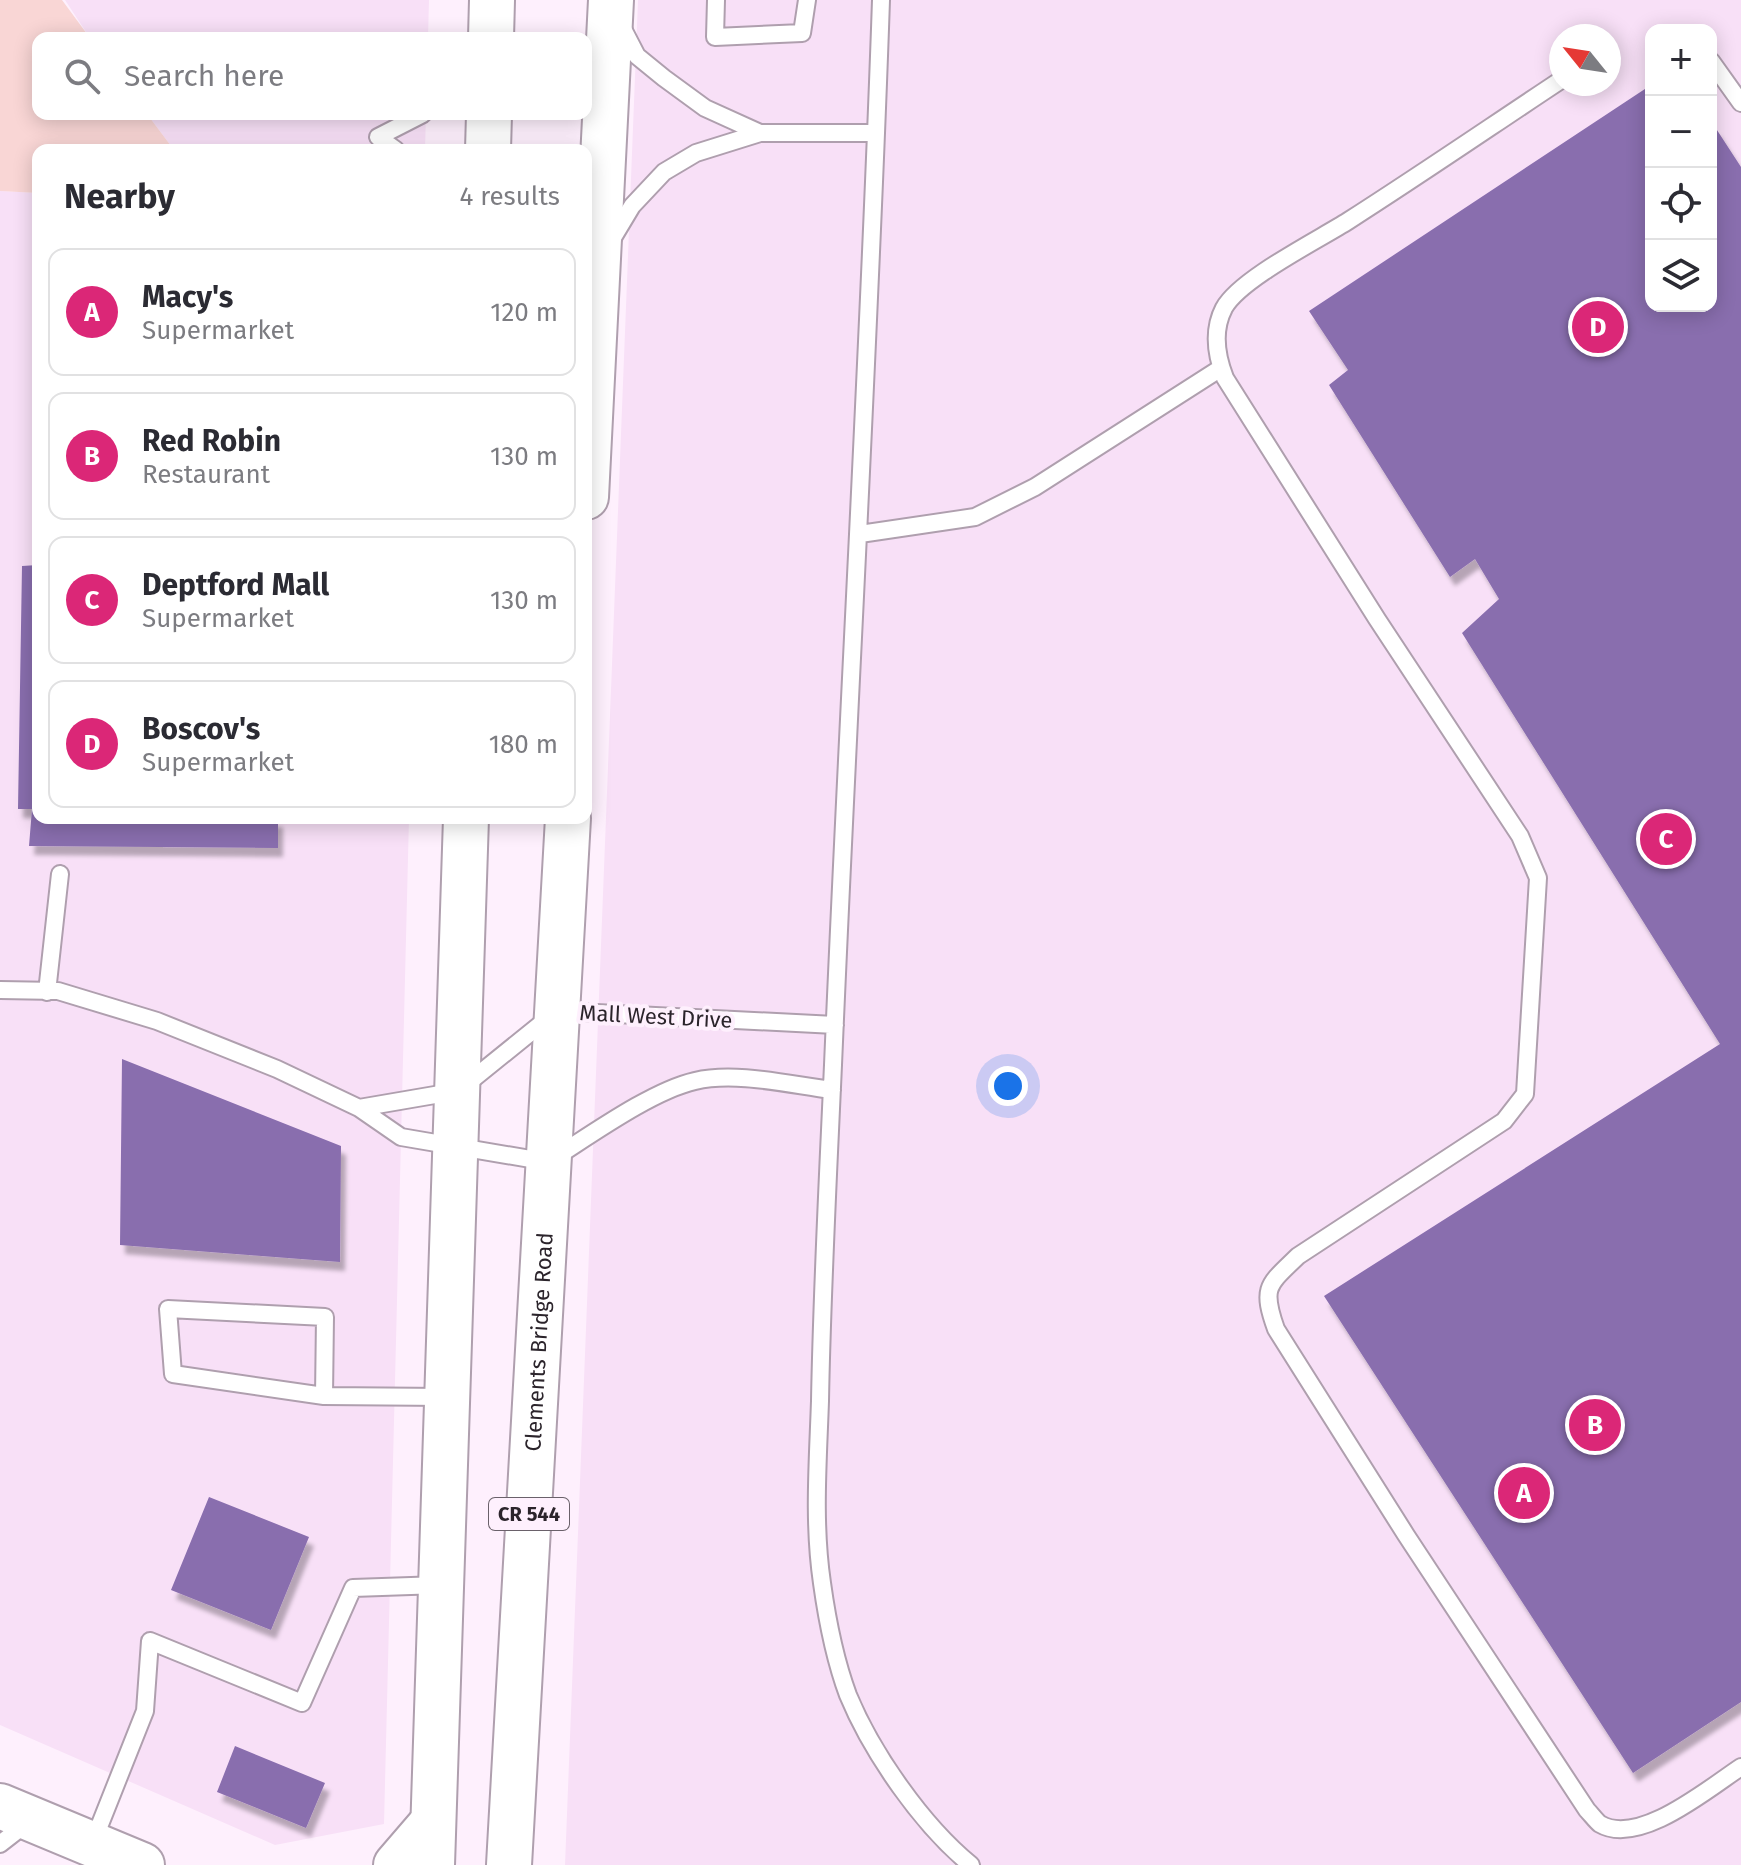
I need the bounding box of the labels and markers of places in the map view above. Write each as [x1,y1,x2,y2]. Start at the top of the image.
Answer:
pin: D [1572,297,1624,357]
pin: C [1640,809,1692,869]
pin: B [1569,1395,1621,1455]
pin: A [1498,1463,1550,1523]

